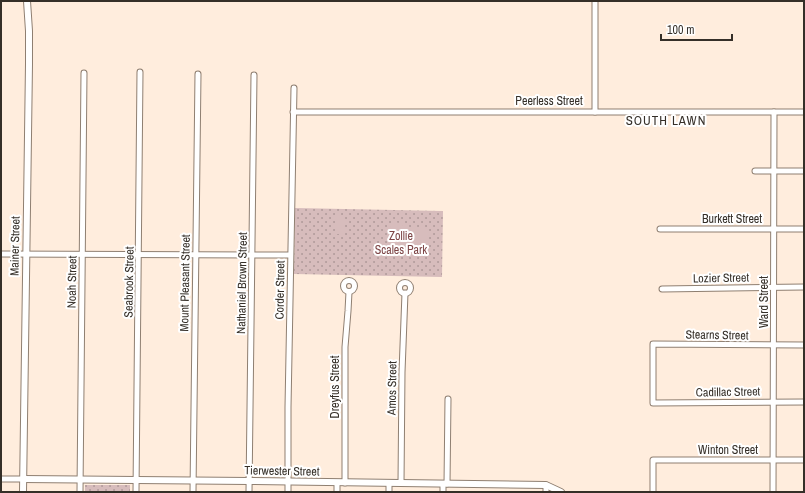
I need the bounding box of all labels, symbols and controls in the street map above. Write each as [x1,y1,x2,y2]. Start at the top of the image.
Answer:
scale bar [661,16,732,42]
text: 100 m [667,22,694,38]
street label: Peerless Street [515,93,583,109]
district label: SOUTH LAWN [626,112,706,129]
street label: Burkett Street [702,211,762,227]
street label: Mainer Street [6,216,24,276]
park label: Zollie Scales Park [375,228,427,258]
street label: Nathaniel Brown Street [233,232,251,334]
street label: Mount Pleasant Street [176,234,194,332]
street label: Seabrook Street [120,246,138,318]
street label: Noah Street [64,255,80,308]
street label: Corder Street [271,260,289,320]
street label: Lozier Street [693,270,750,286]
street label: Ward Street [756,276,772,328]
street label: Stearns Street [685,326,749,344]
street label: Dreyfus Street [327,355,343,418]
street label: Amos Street [384,361,400,416]
street label: Cadillac Street [696,383,761,401]
street label: Winton Street [698,442,758,458]
street label: Tierwester Street [244,462,320,480]

